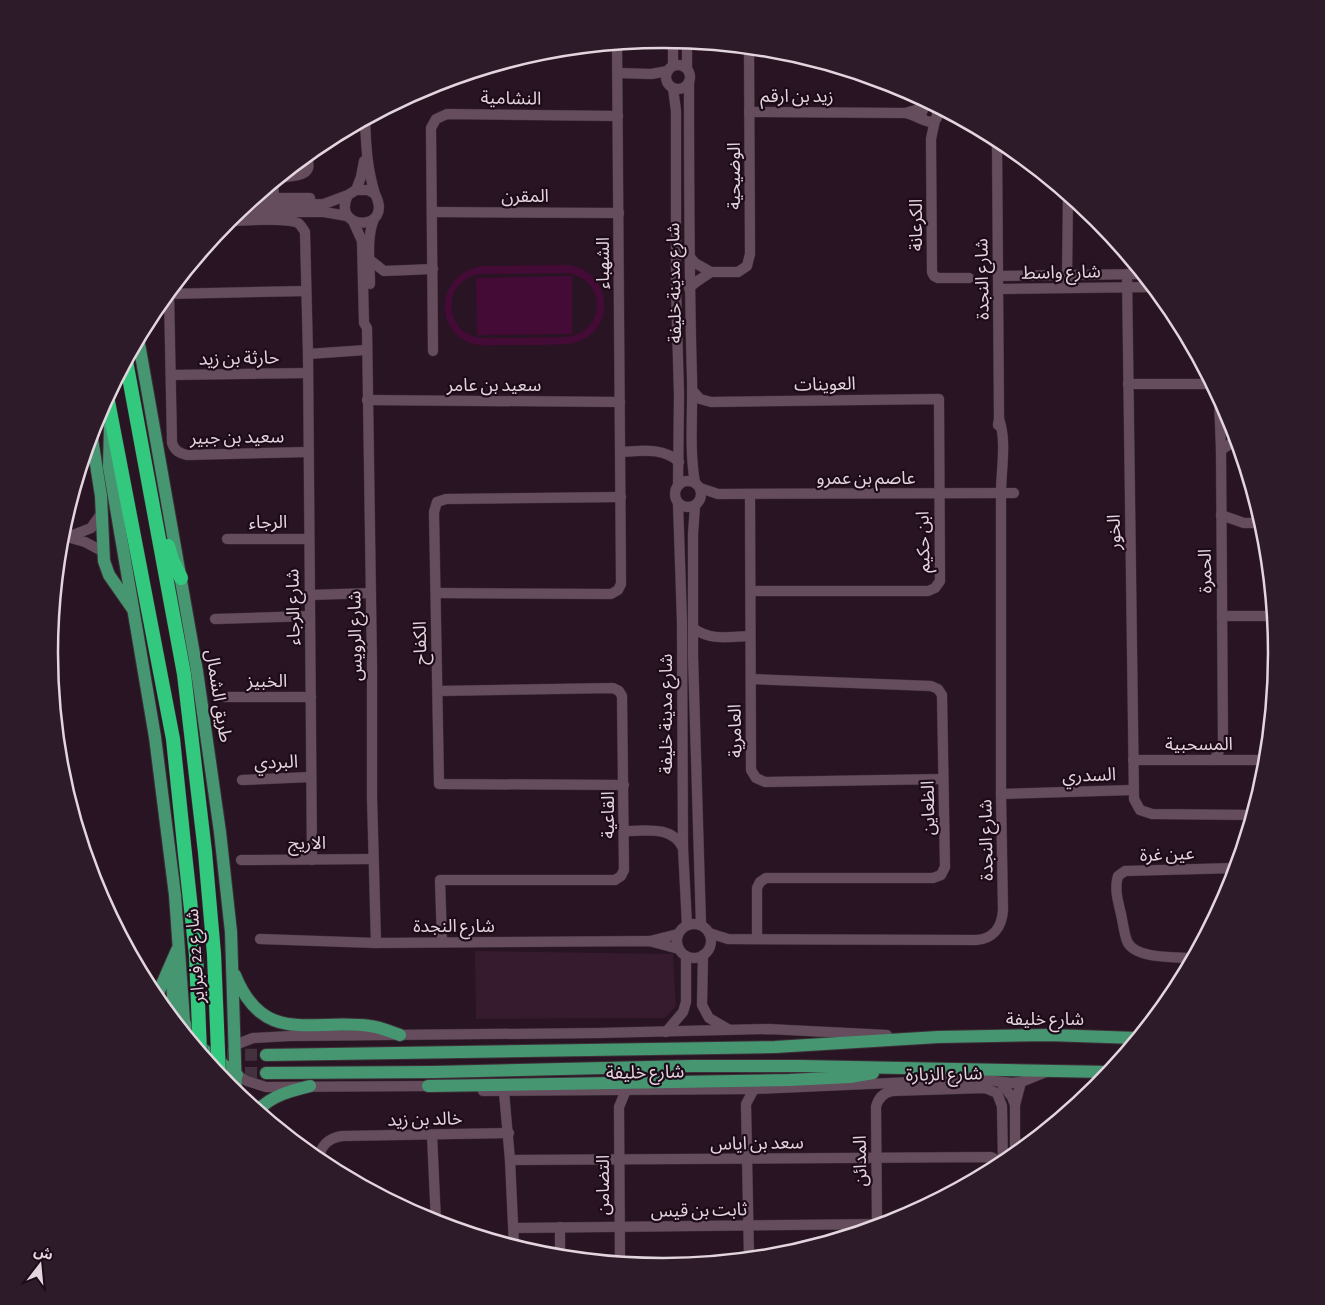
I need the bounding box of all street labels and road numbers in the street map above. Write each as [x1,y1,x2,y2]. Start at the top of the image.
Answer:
street label: زيد بن ارقم [760,88,834,109]
street label: النشامية [481,89,541,109]
street label: الوضيحية [726,142,745,210]
street label: المقرن [501,188,549,207]
street label: الكرعانة [908,199,927,251]
street label: شارع مدينة خليفة [665,222,689,343]
street label: الشهباء [595,237,613,289]
street label: شارع النجدة [973,238,997,320]
street label: شارع واسط [1021,263,1101,287]
street label: حارثة بن زيد [198,349,280,370]
street label: العوينات [794,375,856,396]
street label: سعيد بن عامر [446,377,541,396]
street label: سعيد بن جبير [189,428,284,449]
street label: عاصم بن عمرو [816,470,916,491]
street label: ابن حكيم [914,511,937,573]
street label: الرجاء [249,514,287,533]
street label: الخور [1106,514,1125,551]
street label: الحمرة [1197,549,1216,593]
street label: شارع الرجاء [284,568,308,645]
street label: شارع الرويس [346,591,370,681]
street label: الكفاح [412,621,433,665]
street label: طريق الشمال [201,648,234,744]
street label: شارع مدينة خليفة [658,654,680,774]
street label: الخبيز [246,673,287,692]
street label: العامرية [727,704,746,758]
street label: المسحبية [1165,736,1233,754]
street label: البردي [254,753,298,776]
street label: السدري [1062,766,1117,789]
street label: الظعاين [920,780,939,836]
street label: القاعية [600,791,618,839]
street label: شارع النجدة [977,799,1001,881]
street label: الاريج [288,835,326,856]
street label: عين غرة [1139,845,1195,866]
street label: شارع 22 فبراير [184,908,212,1005]
street label: شارع النجدة [413,918,495,940]
street label: شارع خليفة [1006,1011,1084,1033]
street label: شارع خليفة [606,1063,684,1087]
street label: شارع الزبارة [905,1065,983,1089]
street label: خالد بن زيد [387,1110,463,1131]
street label: سعد بن اياس [710,1134,804,1155]
street label: المدائن [852,1135,871,1187]
street label: التضامن [595,1155,614,1215]
street label: ثابت بن قيس [651,1201,748,1222]

